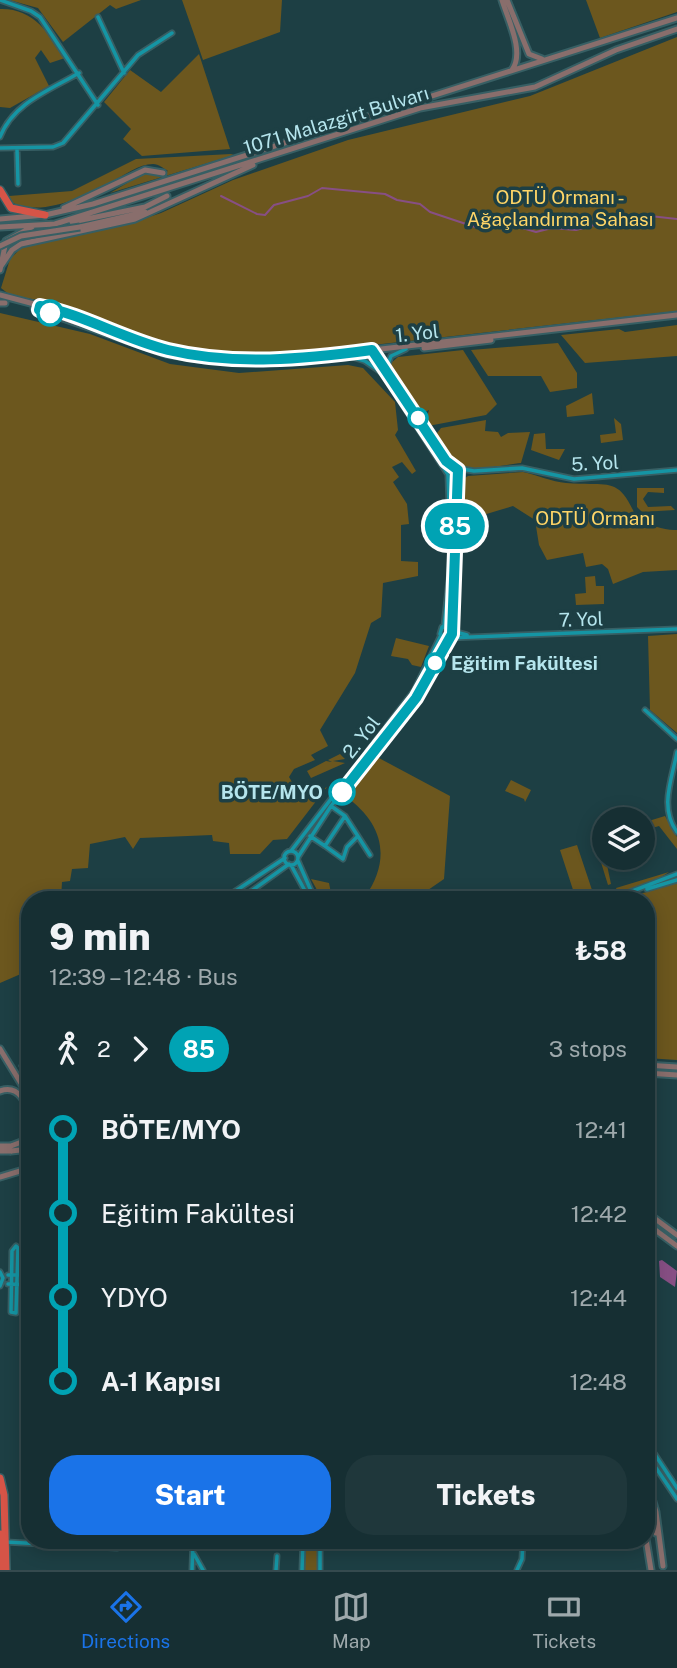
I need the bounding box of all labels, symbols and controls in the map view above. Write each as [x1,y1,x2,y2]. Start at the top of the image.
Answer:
street label: 1071 Malazgirt Bulvarı [241,81,431,159]
park label: ODTÜ Ormanı - Ağaçlandırma Sahası [467,186,653,230]
unlabelled marker [37,300,63,326]
street label: 1. Yol [394,320,440,346]
unlabelled marker [408,408,428,428]
street label: 5. Yol [571,451,619,475]
line badge: 85 [424,503,486,549]
park label: ODTÜ Ormanı [535,507,655,529]
text: 85 [439,512,471,540]
street label: 7. Yol [558,607,604,631]
place label: Eğitim Fakültesi [451,652,598,674]
marker: Eğitim Fakültesi [425,653,445,673]
street label: 2. Yol [338,712,384,762]
marker: BÖTE/MYO [329,779,355,805]
place label: BÖTE/MYO [221,781,323,803]
map controls [592,807,655,870]
button: layers [592,807,655,870]
text: 9 min [49,914,151,959]
text: ₺58 [575,935,627,966]
text: 12:39 – 12:48 · Bus [49,963,238,990]
icon: walk [49,1030,87,1068]
icon: forward [121,1030,159,1068]
text: 2 [97,1035,111,1062]
text: 85 [183,1035,215,1063]
text: 3 stops [549,1035,627,1062]
text: BÖTE/MYO [101,1114,241,1145]
text: 12:41 [575,1116,627,1143]
text: Eğitim Fakültesi [101,1198,295,1229]
text: 12:42 [571,1200,627,1227]
text: YDYO [101,1282,168,1313]
text: 12:44 [570,1284,627,1311]
text: A-1 Kapısı [101,1366,221,1397]
text: 12:48 [570,1368,627,1395]
button: Start [49,1455,331,1535]
button: Tickets [345,1455,627,1535]
tab: Directions [81,1588,170,1652]
tab: Map [332,1588,371,1652]
tab: Tickets [532,1588,596,1652]

